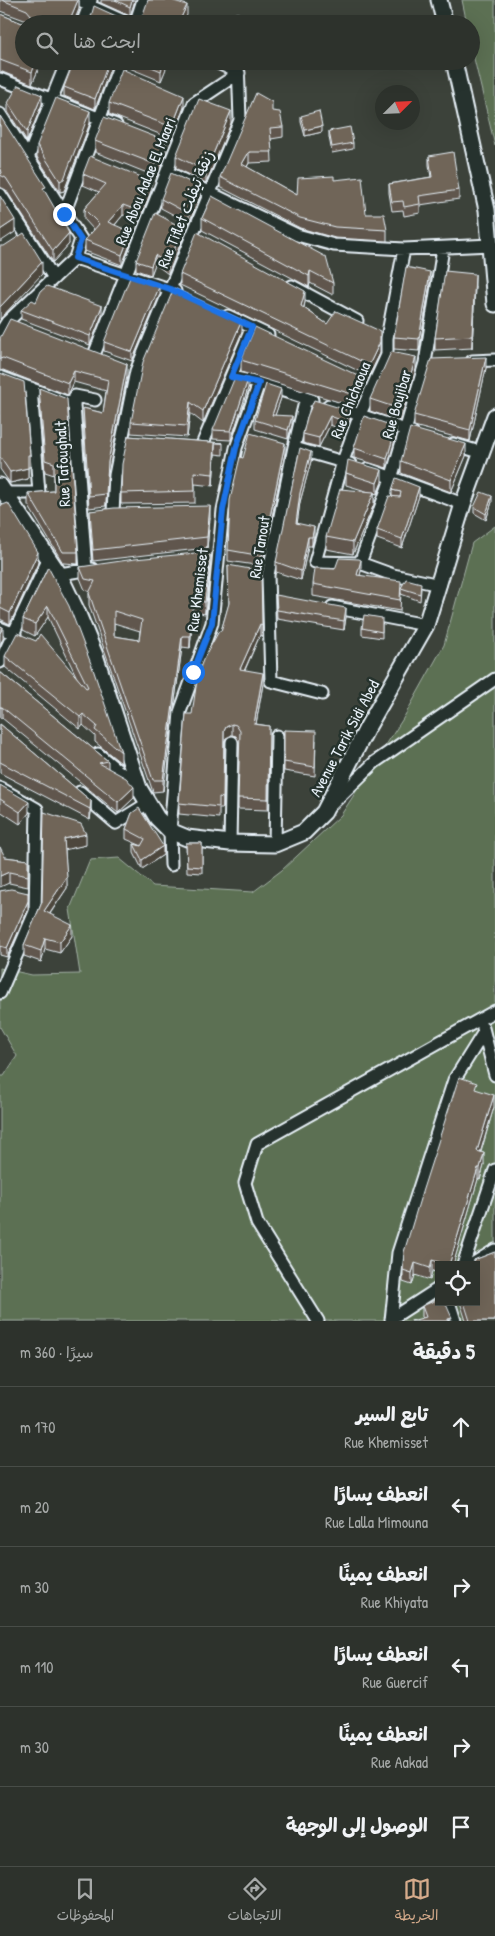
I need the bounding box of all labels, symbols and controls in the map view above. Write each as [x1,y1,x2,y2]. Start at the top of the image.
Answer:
search box [15,15,480,70]
text: ابحث هنا [73,28,141,54]
icon: search [33,29,61,57]
north arrow [375,85,420,130]
street label: Rue Abou Aalae El Maari [109,114,181,248]
street label: Rue Tiflet زنقة تيفلت [151,147,219,271]
route end [53,203,76,226]
street label: Rue Chichaoua [325,358,375,442]
street label: Rue Boujibar [376,367,416,441]
street label: Rue Tafoughalt [49,420,75,507]
street label: Rue Tanout [243,514,275,580]
street label: Rue Khemisset [181,547,213,633]
route start [182,661,205,684]
street label: Avenue Tarik Sidi Abed [304,676,384,800]
map controls [435,1261,480,1306]
button: locate [435,1261,480,1306]
text: 5 دقيقة [413,1337,475,1366]
text: سيرًا · 360 m [20,1341,94,1363]
text: تابع السير [356,1401,428,1427]
icon: ahead [447,1413,475,1441]
text: 170 m [20,1416,55,1438]
text: Rue Khemisset [344,1431,428,1453]
text: انعطف يسارًا [334,1481,428,1507]
icon: left [447,1493,475,1521]
text: 20 m [20,1496,49,1518]
text: Rue Lalla Mimouna [325,1511,428,1533]
text: انعطف يمينًا [339,1561,428,1587]
icon: right [447,1573,475,1601]
text: 30 m [20,1576,49,1598]
text: Rue Khiyata [361,1591,428,1613]
text: انعطف يسارًا [334,1641,428,1667]
icon: left [447,1653,475,1681]
text: 110 m [20,1656,53,1678]
text: Rue Guercif [362,1671,428,1693]
text: انعطف يمينًا [339,1721,428,1747]
icon: right [447,1733,475,1761]
text: 30 m [20,1736,49,1758]
text: Rue Aakad [371,1751,428,1773]
text: الوصول إلى الوجهة [286,1812,428,1838]
icon: arrive [447,1813,475,1841]
tab: المحفوظات [57,1875,114,1928]
tab: الاتجاهات [227,1875,282,1928]
tab: الخريطة [395,1875,438,1928]

